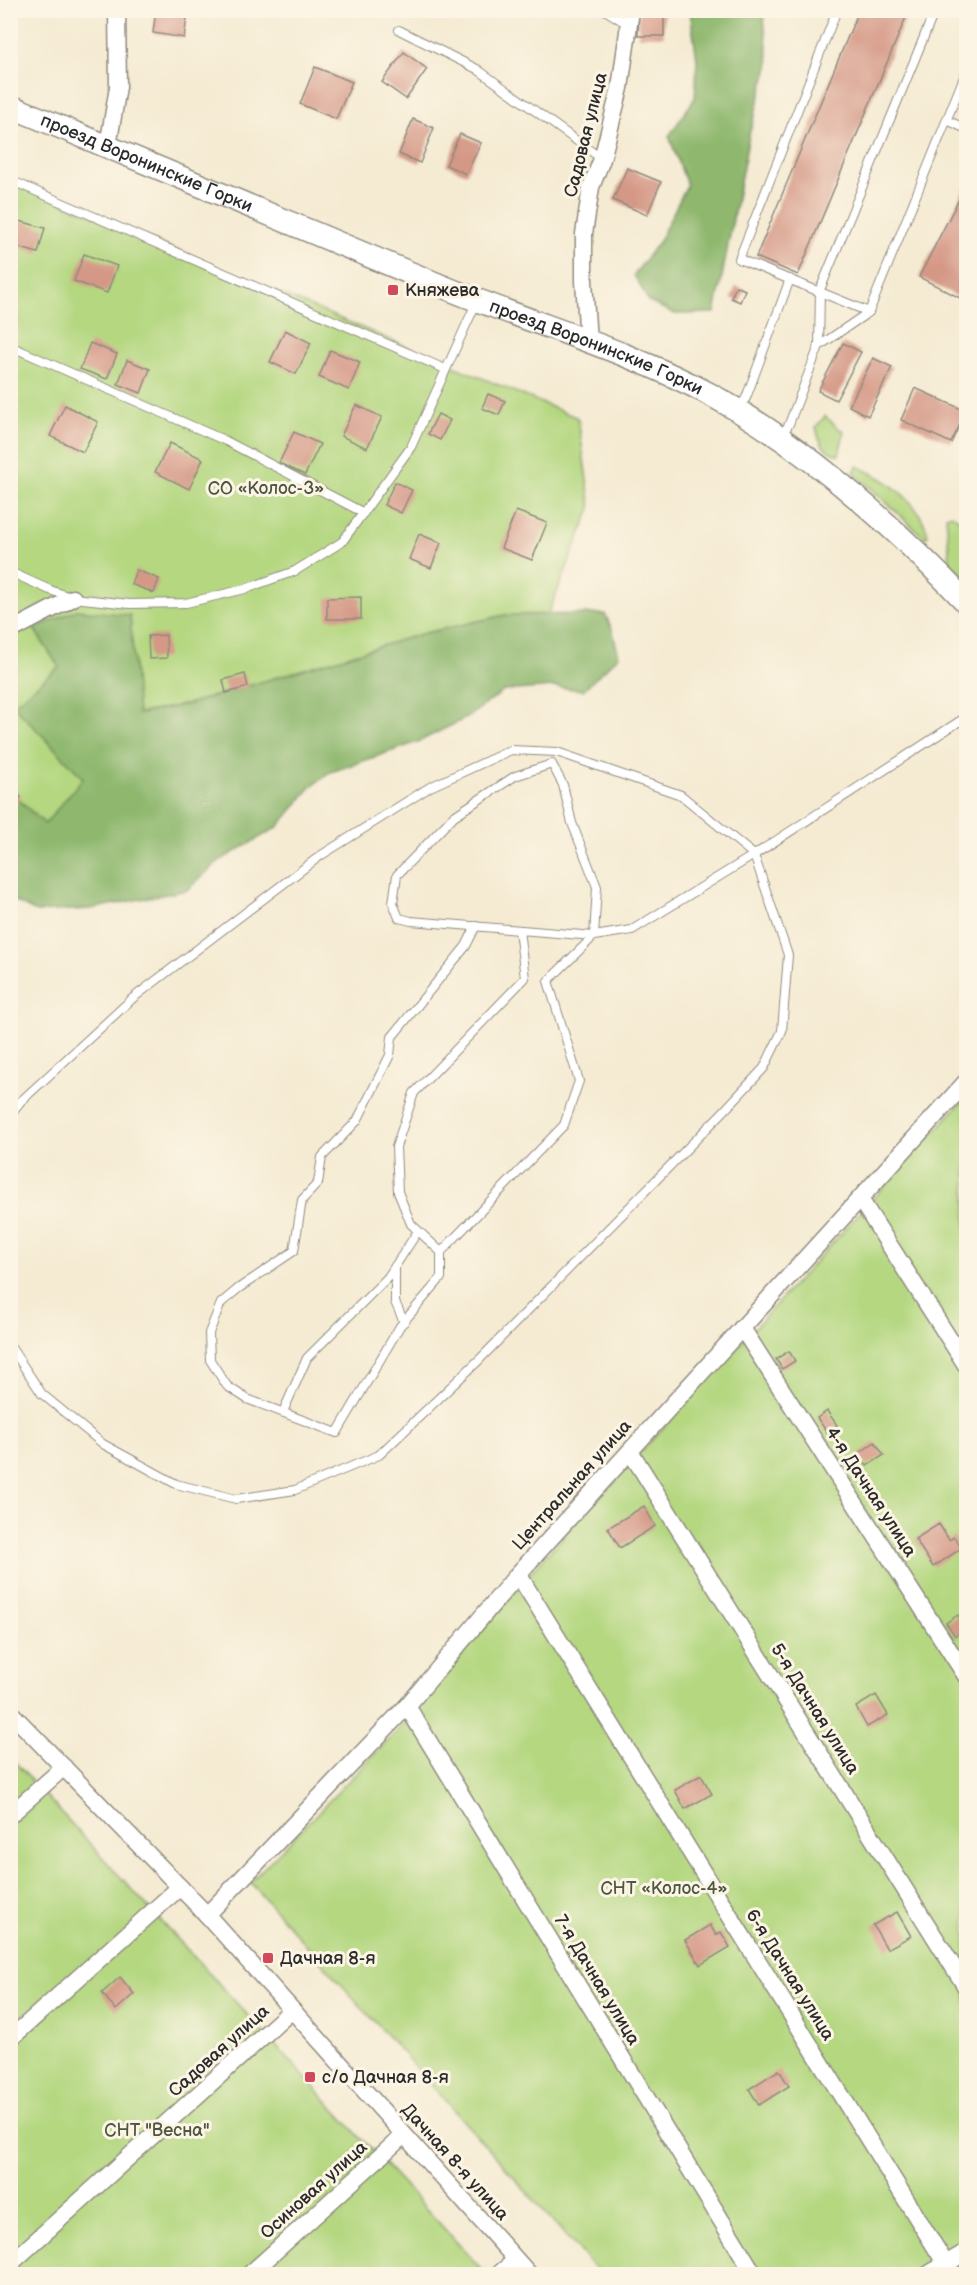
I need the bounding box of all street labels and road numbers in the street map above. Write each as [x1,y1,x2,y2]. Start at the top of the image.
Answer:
street label: Садовая улица [560,70,612,200]
street label: проезд Воронинские Горки [38,109,256,216]
street label: проезд Воронинские Горки [487,295,706,399]
street label: Центральная улица [508,1415,636,1554]
street label: 4-я Дачная улица [821,1423,921,1561]
street label: 5-я Дачная улица [766,1640,864,1778]
street label: 6-я Дачная улица [741,1906,839,2045]
street label: 7-я Дачная улица [550,1911,644,2049]
street label: Садовая улица [164,2000,274,2102]
street label: Дачная 8-я улица [397,2099,513,2225]
street label: Осиновая улица [256,2136,372,2243]

